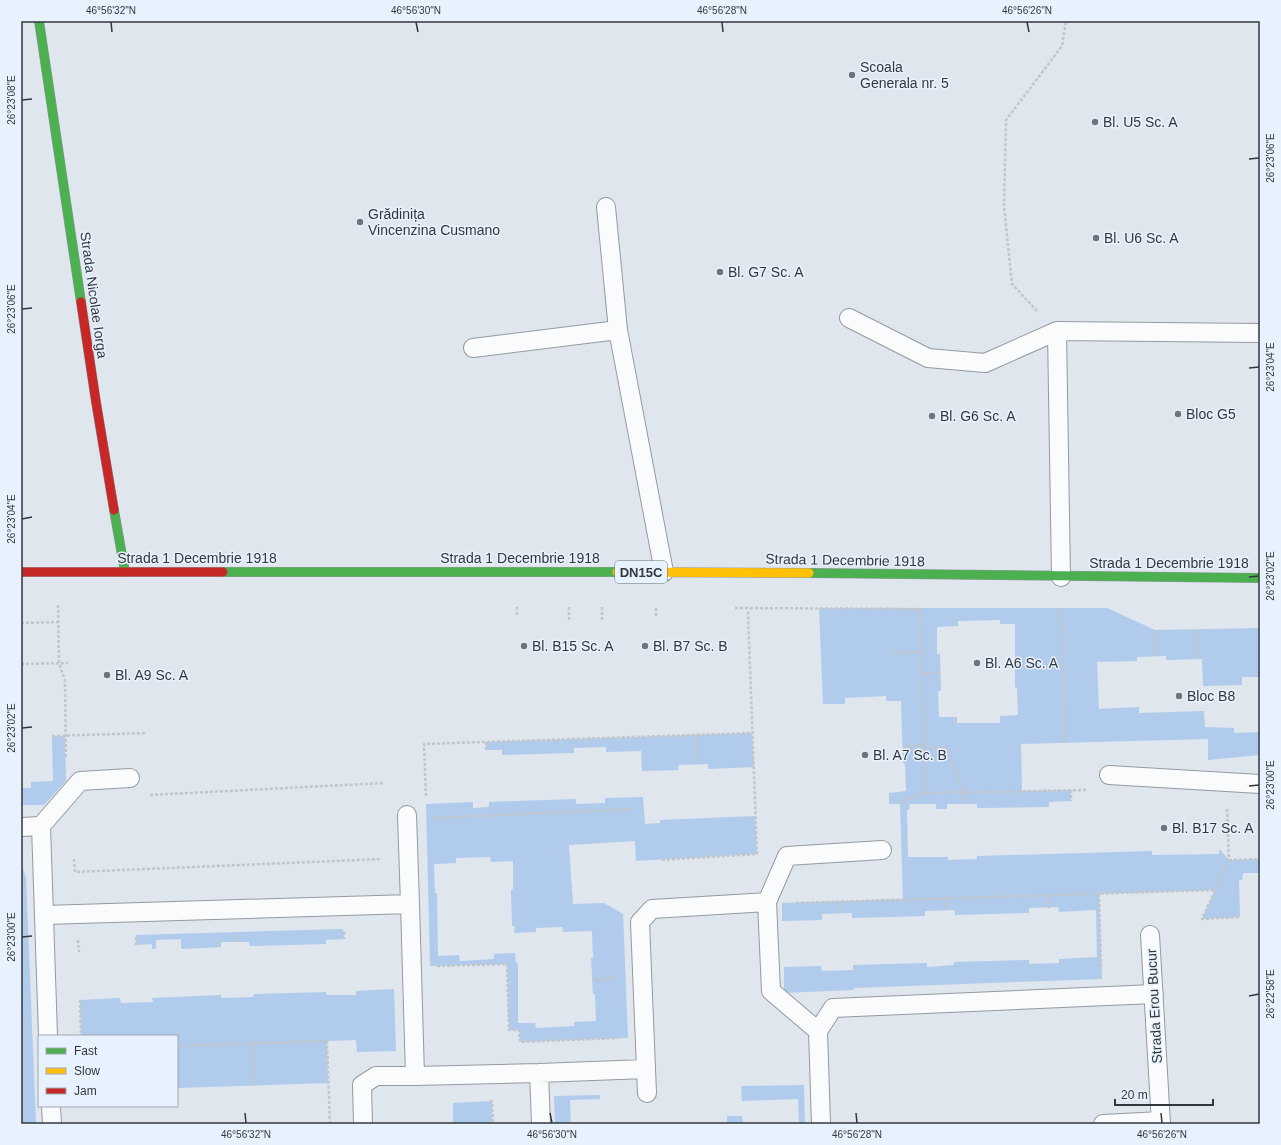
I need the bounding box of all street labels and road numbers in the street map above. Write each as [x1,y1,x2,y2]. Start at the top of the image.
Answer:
street label: Strada Nicolae Iorga [77,231,111,360]
street label: Strada 1 Decembrie 1918 [117,550,277,566]
street label: Strada 1 Decembrie 1918 [440,550,600,566]
street label: Strada 1 Decembrie 1918 [765,551,925,569]
street label: Strada 1 Decembrie 1918 [1089,555,1249,571]
road number: DN15C [615,561,667,583]
street label: Strada Erou Bucur [1143,948,1165,1064]

